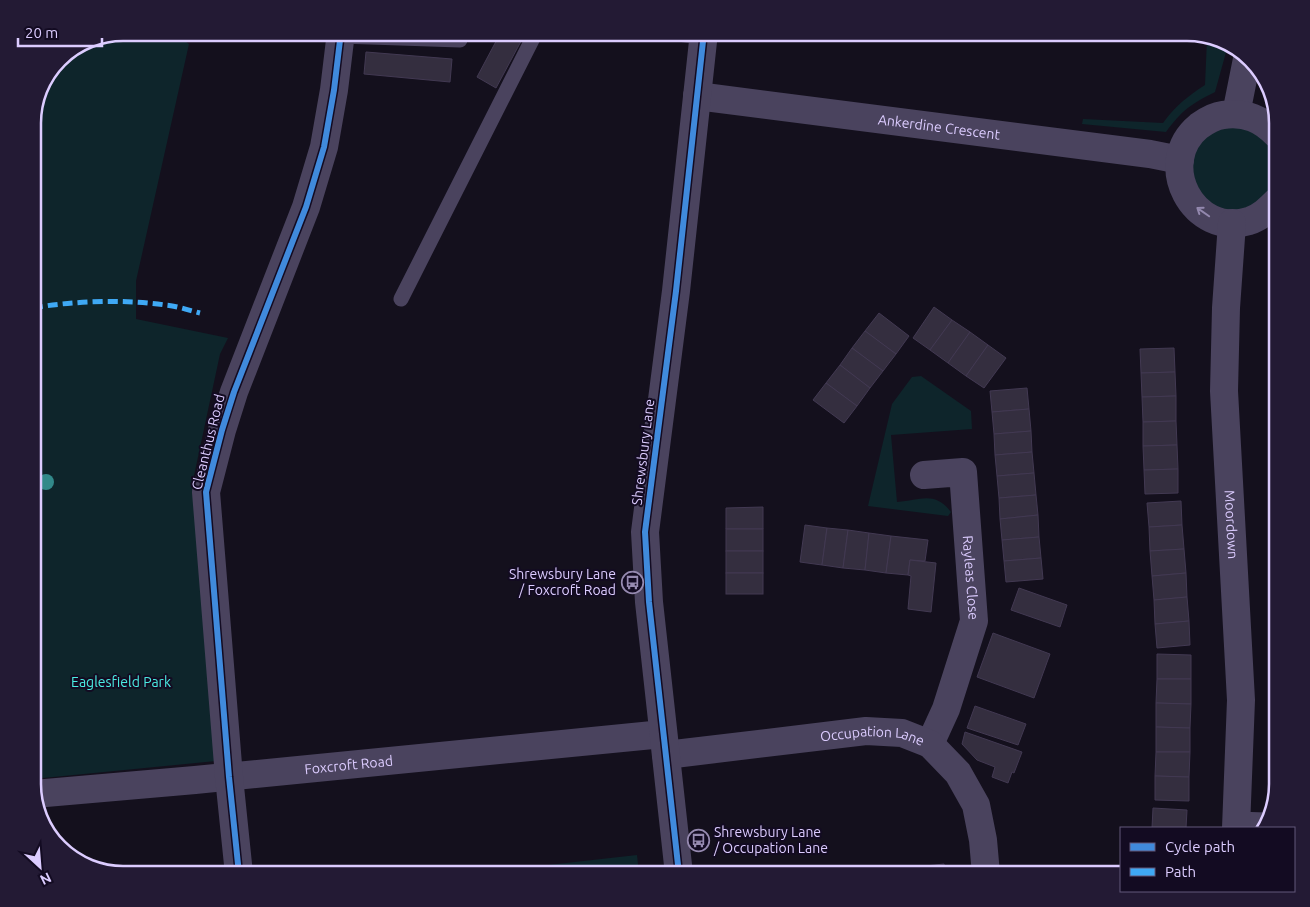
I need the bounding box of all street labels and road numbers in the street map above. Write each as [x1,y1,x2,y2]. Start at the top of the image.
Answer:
street label: Ankerdine Crescent [877,111,1002,143]
street label: Cleanthus Road [188,392,228,492]
street label: Shrewsbury Lane [629,398,657,506]
street label: Moordown [1221,490,1241,560]
street label: Rayleas Close [960,535,982,620]
street label: Occupation Lane [819,723,927,749]
street label: Foxcroft Road [304,753,394,777]

